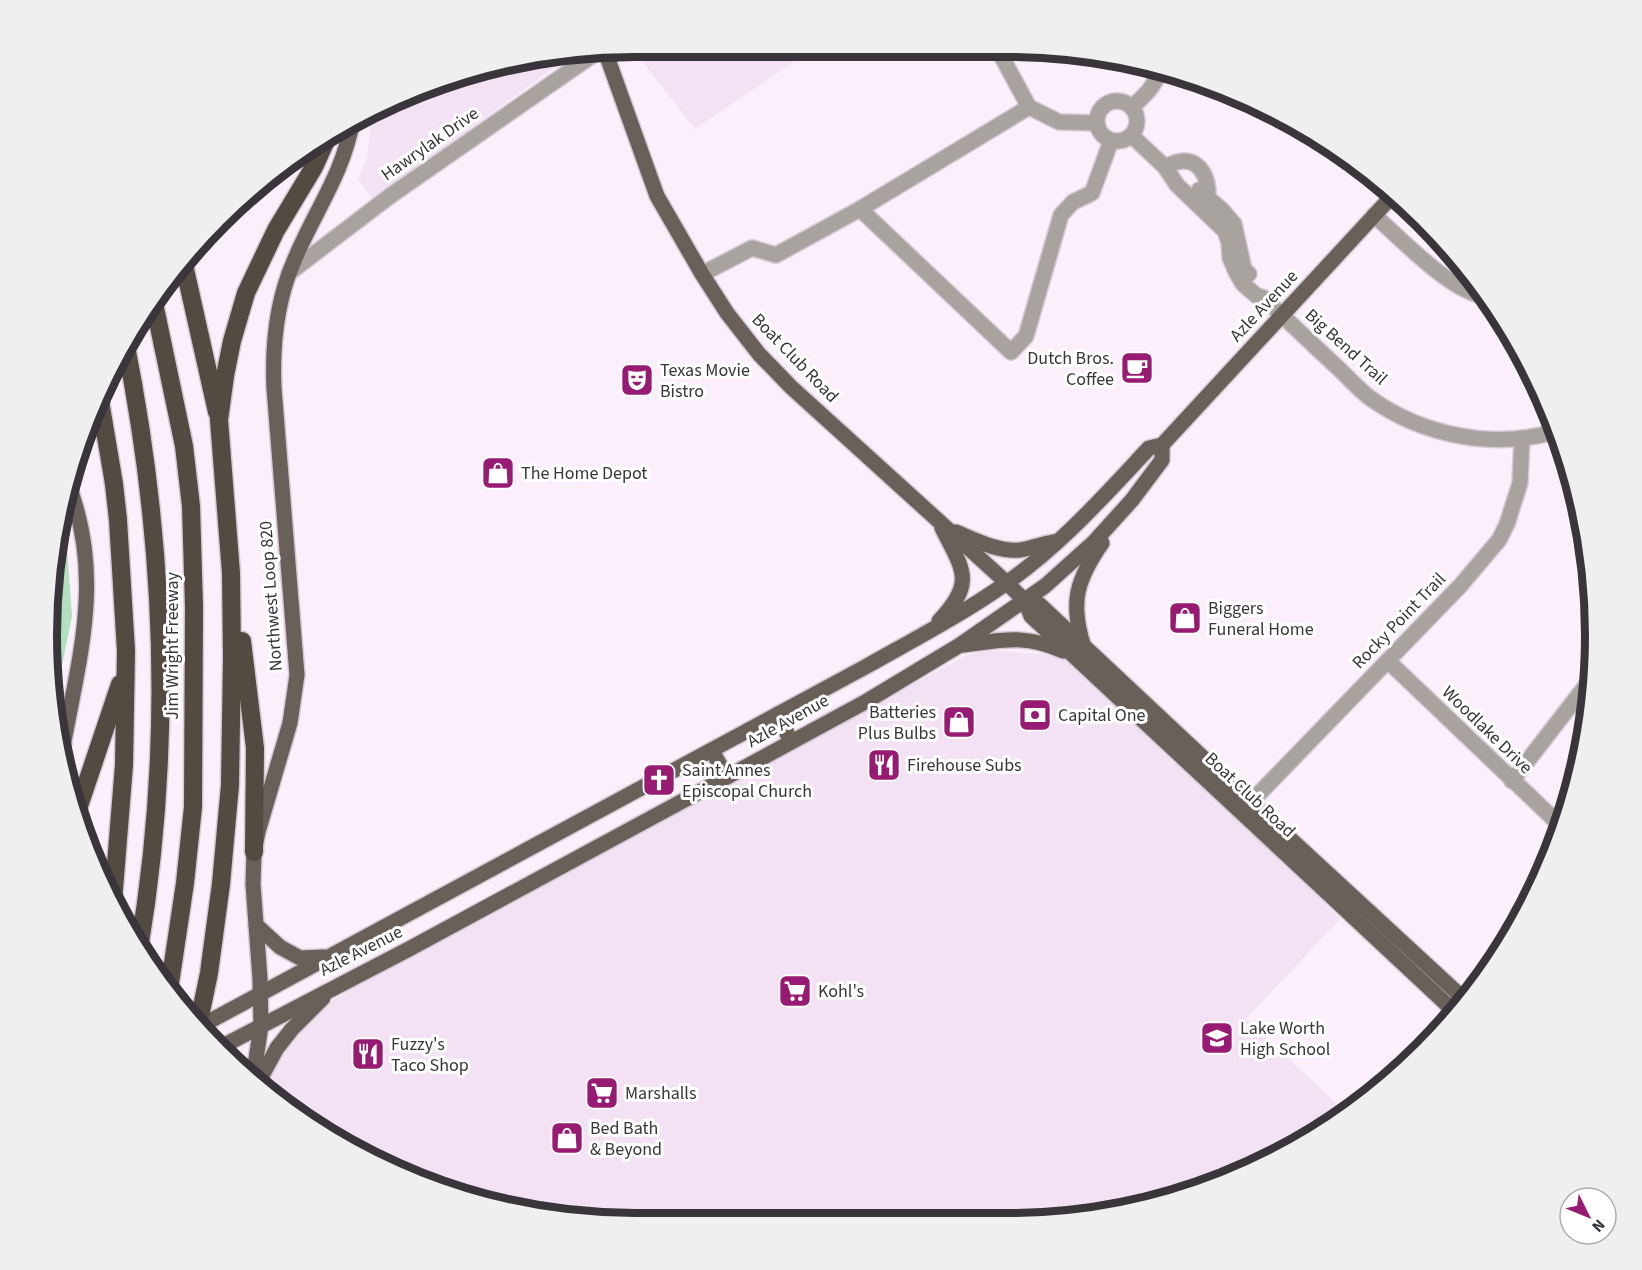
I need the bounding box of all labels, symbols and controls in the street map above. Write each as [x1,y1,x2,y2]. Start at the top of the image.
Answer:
street label: Hawrylak Drive [376,101,484,187]
street label: Azle Avenue [1224,265,1304,347]
street label: Big Bend Trail [1299,303,1393,391]
street label: Boat Club Road [746,308,844,408]
place label: Dutch Bros. Coffee [1027,346,1114,392]
cafe icon: Dutch Bros. Coffee [1119,350,1155,386]
place label: Texas Movie Bistro [660,358,750,404]
theatre icon: Texas Movie Bistro [619,362,655,398]
shop icon: The Home Depot [480,455,516,491]
place label: The Home Depot [521,461,647,486]
street label: Northwest Loop 820 [253,520,289,672]
street label: Rocky Point Trail [1347,567,1451,675]
street label: Jim Wright Freeway [160,572,185,720]
place label: Biggers Funeral Home [1208,596,1314,642]
shop icon: Biggers Funeral Home [1167,600,1203,636]
street label: Woodlake Drive [1436,680,1538,780]
street label: Azle Avenue [743,688,833,754]
bank icon: Capital One [1017,697,1053,733]
place label: Batteries Plus Bulbs [858,700,936,746]
place label: Capital One [1058,703,1146,728]
shop icon: Batteries Plus Bulbs [941,704,977,740]
street label: Boat Club Road [1199,746,1301,844]
restaurant icon: Firehouse Subs [866,747,902,783]
place label: Firehouse Subs [907,753,1022,778]
place label: Saint Annes Episcopal Church [682,758,812,804]
church icon: Saint Annes Episcopal Church [641,762,677,798]
street label: Azle Avenue [315,919,407,983]
supermarket icon: Kohl's [777,973,813,1009]
place label: Kohl's [818,979,864,1004]
place label: Lake Worth High School [1240,1016,1330,1062]
school or university icon: Lake Worth High School [1199,1020,1235,1056]
place label: Fuzzy's Taco Shop [391,1032,469,1078]
restaurant icon: Fuzzy's Taco Shop [350,1036,386,1072]
supermarket icon: Marshalls [584,1075,620,1111]
place label: Marshalls [625,1081,696,1106]
place label: Bed Bath & Beyond [590,1116,662,1162]
shop icon: Bed Bath & Beyond [549,1120,585,1156]
north arrow [1558,1186,1618,1246]
text: N [1587,1214,1610,1237]

